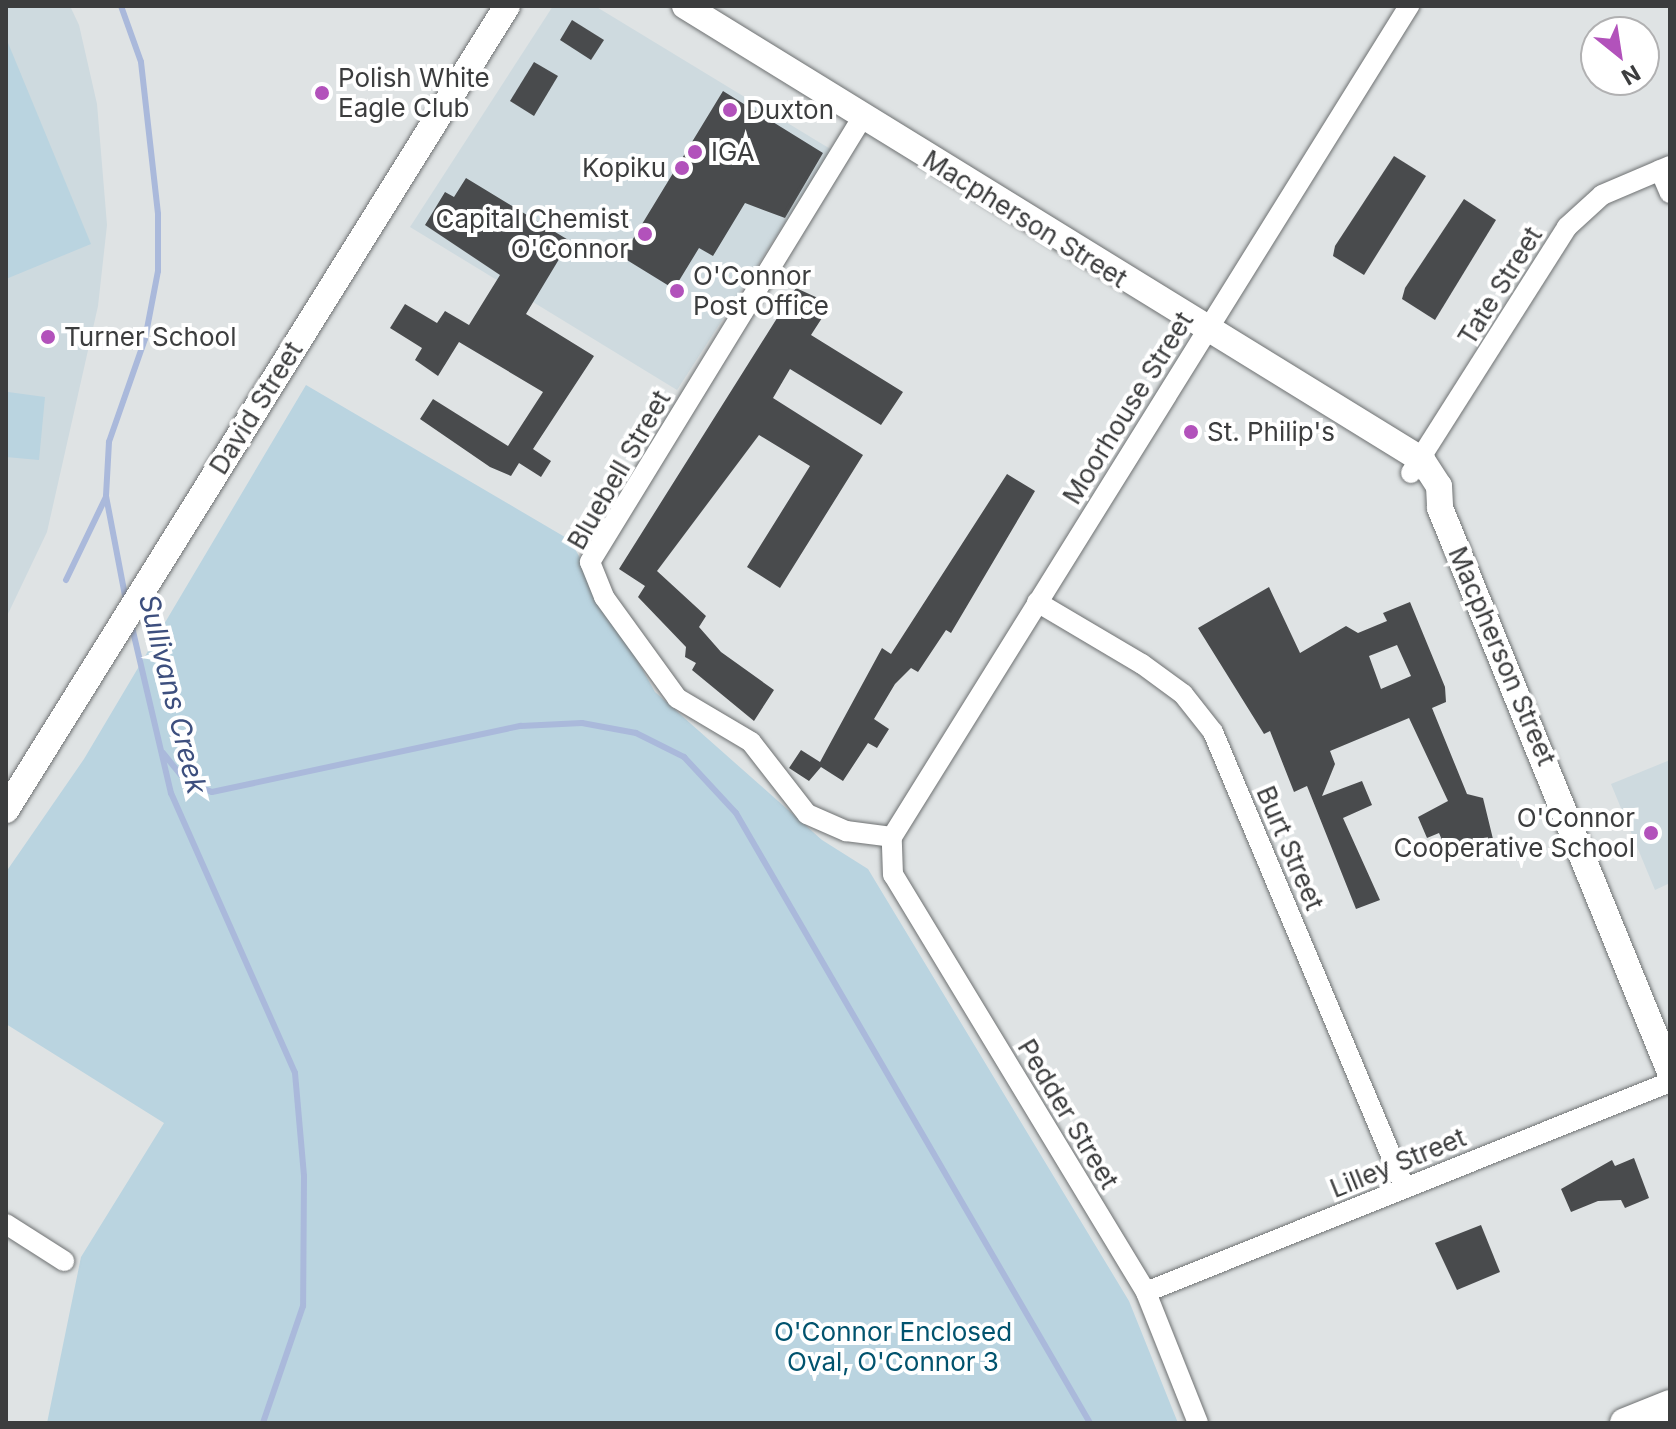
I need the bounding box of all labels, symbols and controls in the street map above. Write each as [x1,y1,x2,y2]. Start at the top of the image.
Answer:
north arrow [1580,16,1660,96]
text: N [1617,60,1645,91]
place label: Polish White Eagle Club [338,62,490,124]
marker: Polish White Eagle Club [313,84,331,102]
place label: Duxton [746,94,834,126]
marker: Duxton [721,101,739,119]
place label: IGA [711,136,755,168]
marker: IGA [686,143,704,161]
street label: Macpherson Street [917,144,1133,294]
place label: Kopiku [582,152,666,184]
marker: Kopiku [673,159,691,177]
place label: Capital Chemist O'Connor [436,203,629,264]
street label: Tate Street [1451,221,1549,351]
marker: Capital Chemist O'Connor [636,225,654,243]
place label: O'Connor Post Office [693,260,829,322]
marker: O'Connor Post Office [668,282,686,300]
street label: Moorhouse Street [1056,306,1200,510]
place label: Turner School [64,321,236,353]
marker: Turner School [39,328,57,346]
street label: David Street [203,336,309,480]
street label: Bluebell Street [561,385,677,555]
place label: St. Philip's [1207,416,1335,448]
marker: St. Philip's [1182,423,1200,441]
street label: Macpherson Street [1442,542,1562,770]
water label: Sullivans Creek [132,591,214,797]
street label: Burt Street [1250,781,1330,915]
place label: O'Connor Cooperative School [1394,802,1635,864]
marker: O'Connor Cooperative School [1642,824,1660,842]
street label: Pedder Street [1011,1033,1125,1195]
street label: Lilley Street [1326,1122,1470,1204]
park label: O'Connor Enclosed Oval, O'Connor 3 [774,1316,1012,1378]

